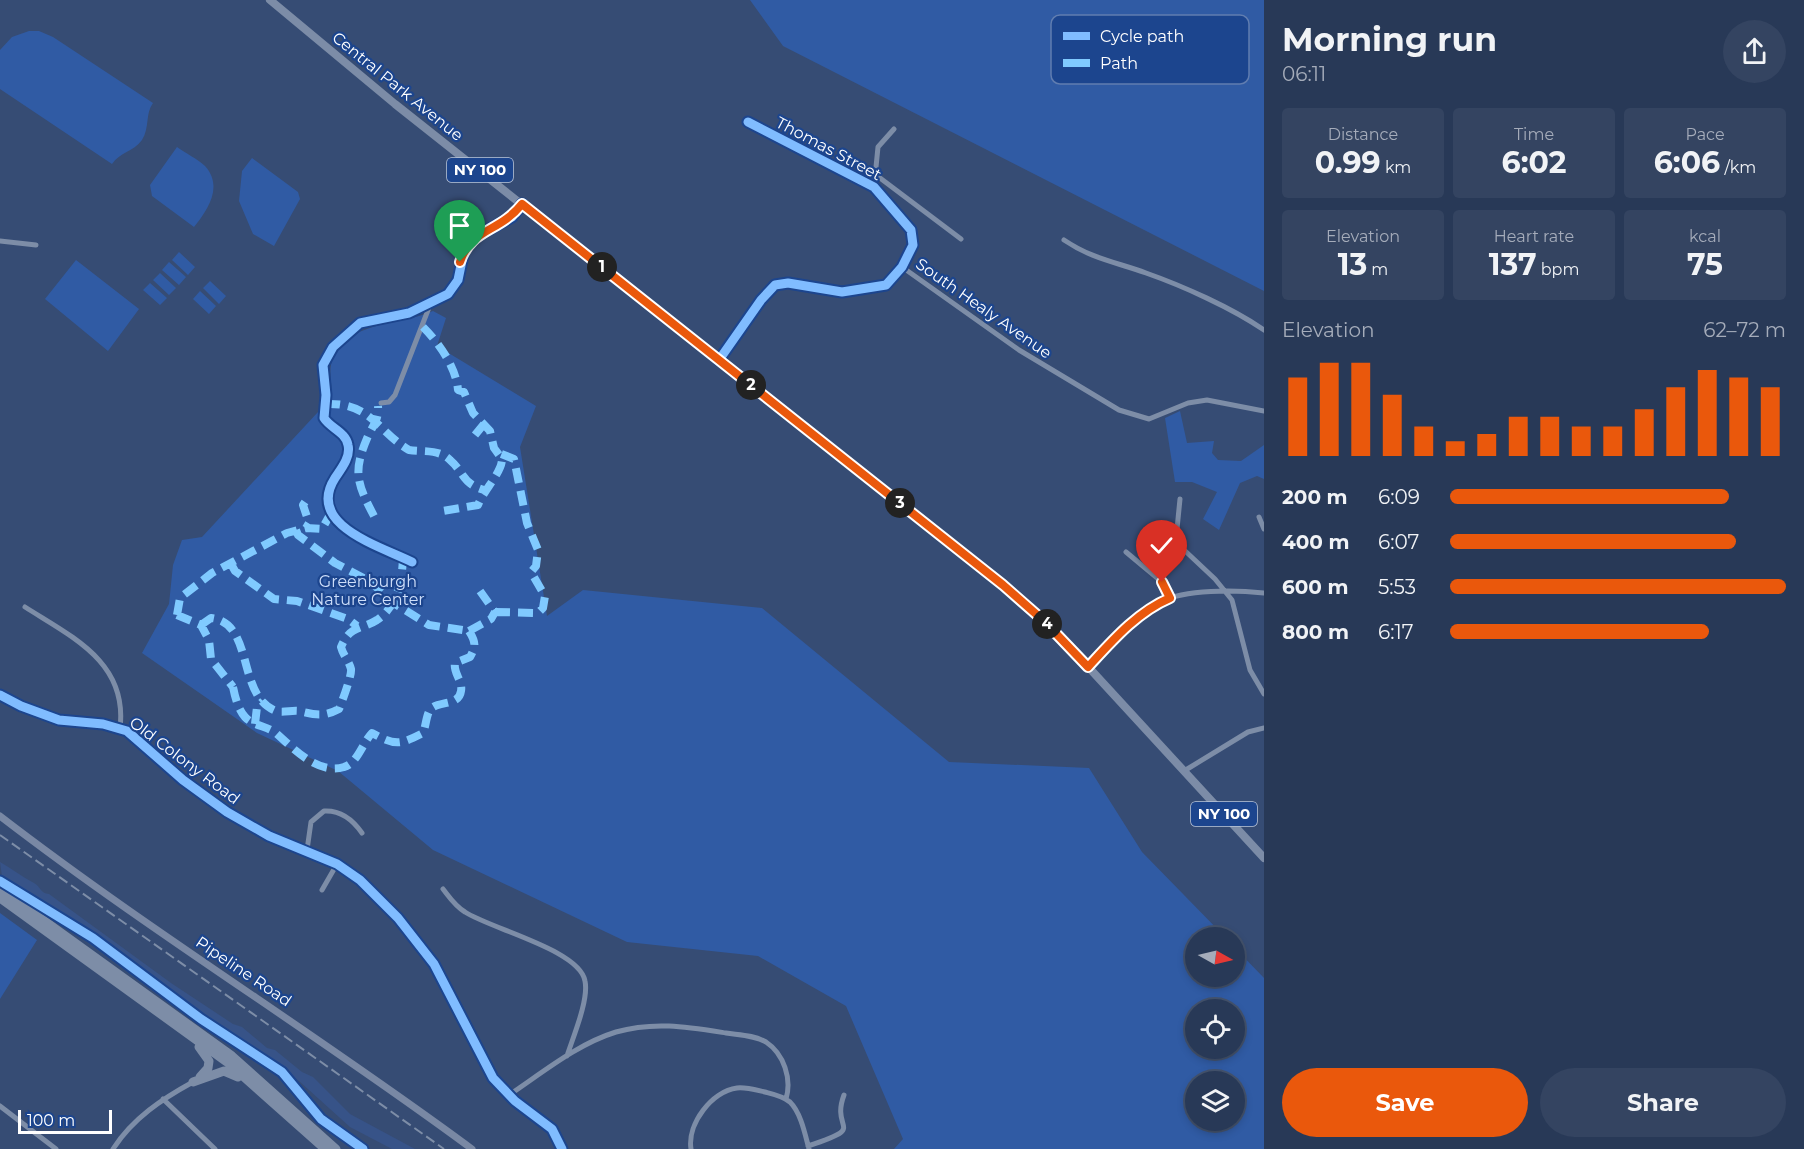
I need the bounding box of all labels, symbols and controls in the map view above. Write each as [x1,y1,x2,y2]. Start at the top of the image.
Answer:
legend [1051,15,1249,84]
text: Morning run [1282,19,1497,59]
button: share [1723,20,1786,83]
text: Cycle path [1100,27,1184,46]
street label: Central Park Avenue [328,28,467,145]
text: Path [1100,54,1138,73]
text: 06:11 [1282,62,1326,86]
street label: Thomas Street [773,113,885,184]
text: Distance [1328,125,1398,144]
text: Time [1514,125,1554,144]
text: Pace [1685,125,1725,144]
text: 0.99 [1315,144,1381,181]
text: 6:02 [1502,144,1566,181]
text: 6:06 [1654,144,1720,181]
road number: NY 100 [447,158,513,182]
text: km [1381,158,1411,177]
text: /km [1720,158,1756,177]
pin [434,200,485,262]
icon: arrive [443,209,476,242]
text: Elevation [1326,227,1400,246]
text: Heart rate [1494,227,1574,246]
text: kcal [1689,227,1721,246]
text: 13 [1338,246,1367,283]
text: 137 [1489,246,1537,283]
text: 75 [1687,246,1723,283]
pin: 1 [587,252,617,282]
street label: South Healy Avenue [912,254,1055,363]
text: 1 [599,257,605,276]
text: m [1367,260,1388,279]
text: bpm [1537,260,1579,279]
text: Elevation [1282,318,1374,342]
text: 62–72 m [1703,318,1786,342]
pin: 2 [736,370,766,400]
text: 2 [746,375,756,394]
text: 200 m [1282,485,1348,509]
text: 6:09 [1378,485,1420,509]
pin: 3 [885,488,915,518]
text: 3 [895,493,905,512]
pin [1136,520,1187,582]
icon: check [1145,529,1178,562]
text: 400 m [1282,530,1350,554]
text: 6:07 [1378,530,1419,554]
park label: Greenburgh Nature Center [311,572,425,609]
text: 600 m [1282,575,1349,599]
text: 5:53 [1378,575,1416,599]
pin: 4 [1032,609,1062,639]
text: 4 [1041,614,1053,633]
text: 800 m [1282,620,1349,644]
text: 6:17 [1378,620,1413,644]
street label: Old Colony Road [126,713,244,808]
road number: NY 100 [1191,802,1257,826]
north arrow [1185,927,1245,987]
map controls [1185,927,1245,1131]
street label: Pipeline Road [192,932,295,1010]
button: locate [1185,999,1245,1059]
button: Save [1282,1068,1528,1137]
button: Share [1540,1068,1786,1137]
button: layers [1185,1071,1245,1131]
scale bar [18,1107,112,1134]
text: 100 m [27,1111,75,1130]

